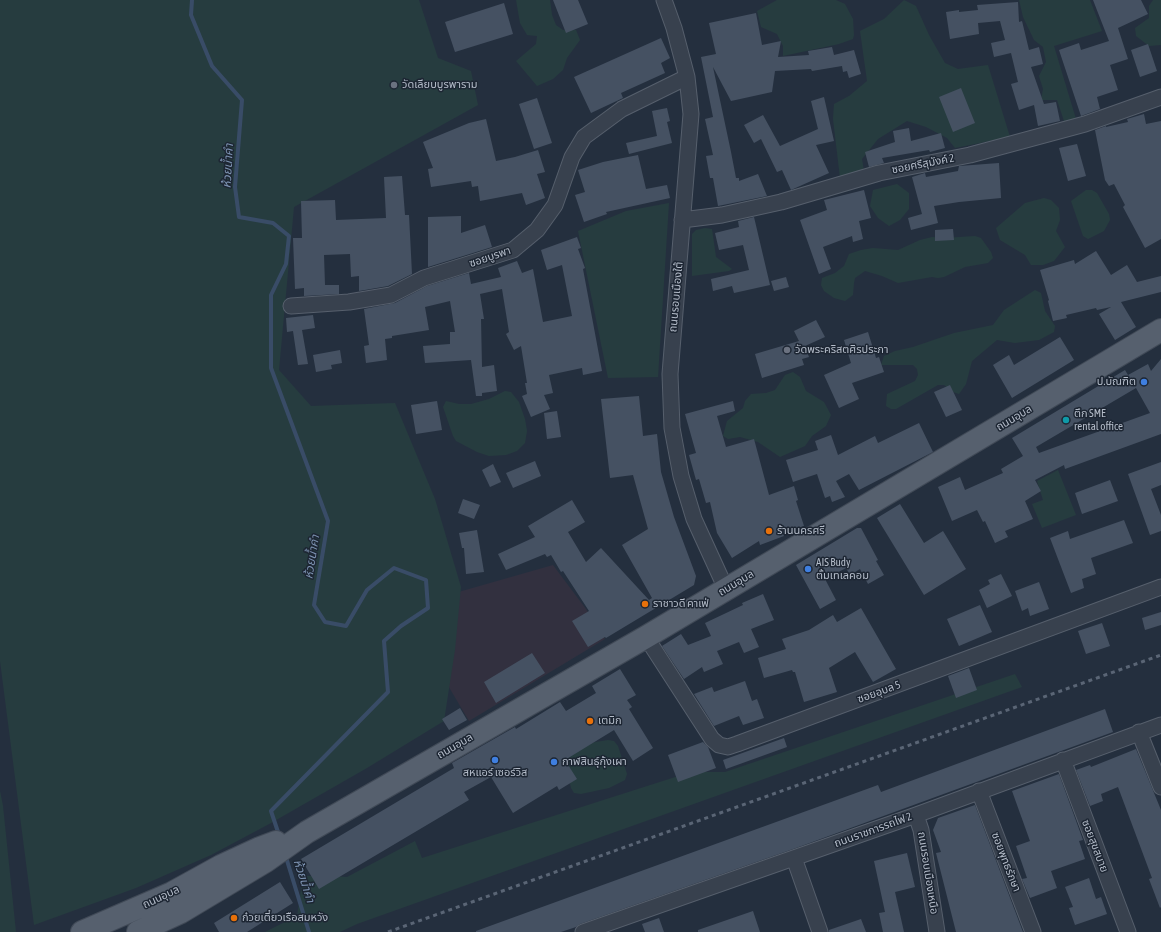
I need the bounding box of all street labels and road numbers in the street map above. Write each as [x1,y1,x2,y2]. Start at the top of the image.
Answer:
street label: ซอยศรีสุมังค์ 2 [891,151,955,177]
street label: ซอยบูรพา [467,244,513,270]
street label: ถนนรอบเมืองใต้ [666,261,686,333]
street label: ถนนอุบล [994,402,1034,434]
street label: ถนนอุบล [716,567,756,599]
street label: ซอยอุบล 5 [856,678,902,706]
street label: ถนนอุบล [435,730,475,762]
street label: ถนนราชการรถไฟ 2 [832,810,914,850]
street label: ซอยสุขสบาย [1079,818,1111,874]
street label: ซอยพุทธรักษา [989,830,1023,894]
street label: ถนนรอบเมืองเหนือ [915,831,941,915]
street label: ถนนอุบล [140,883,182,911]

